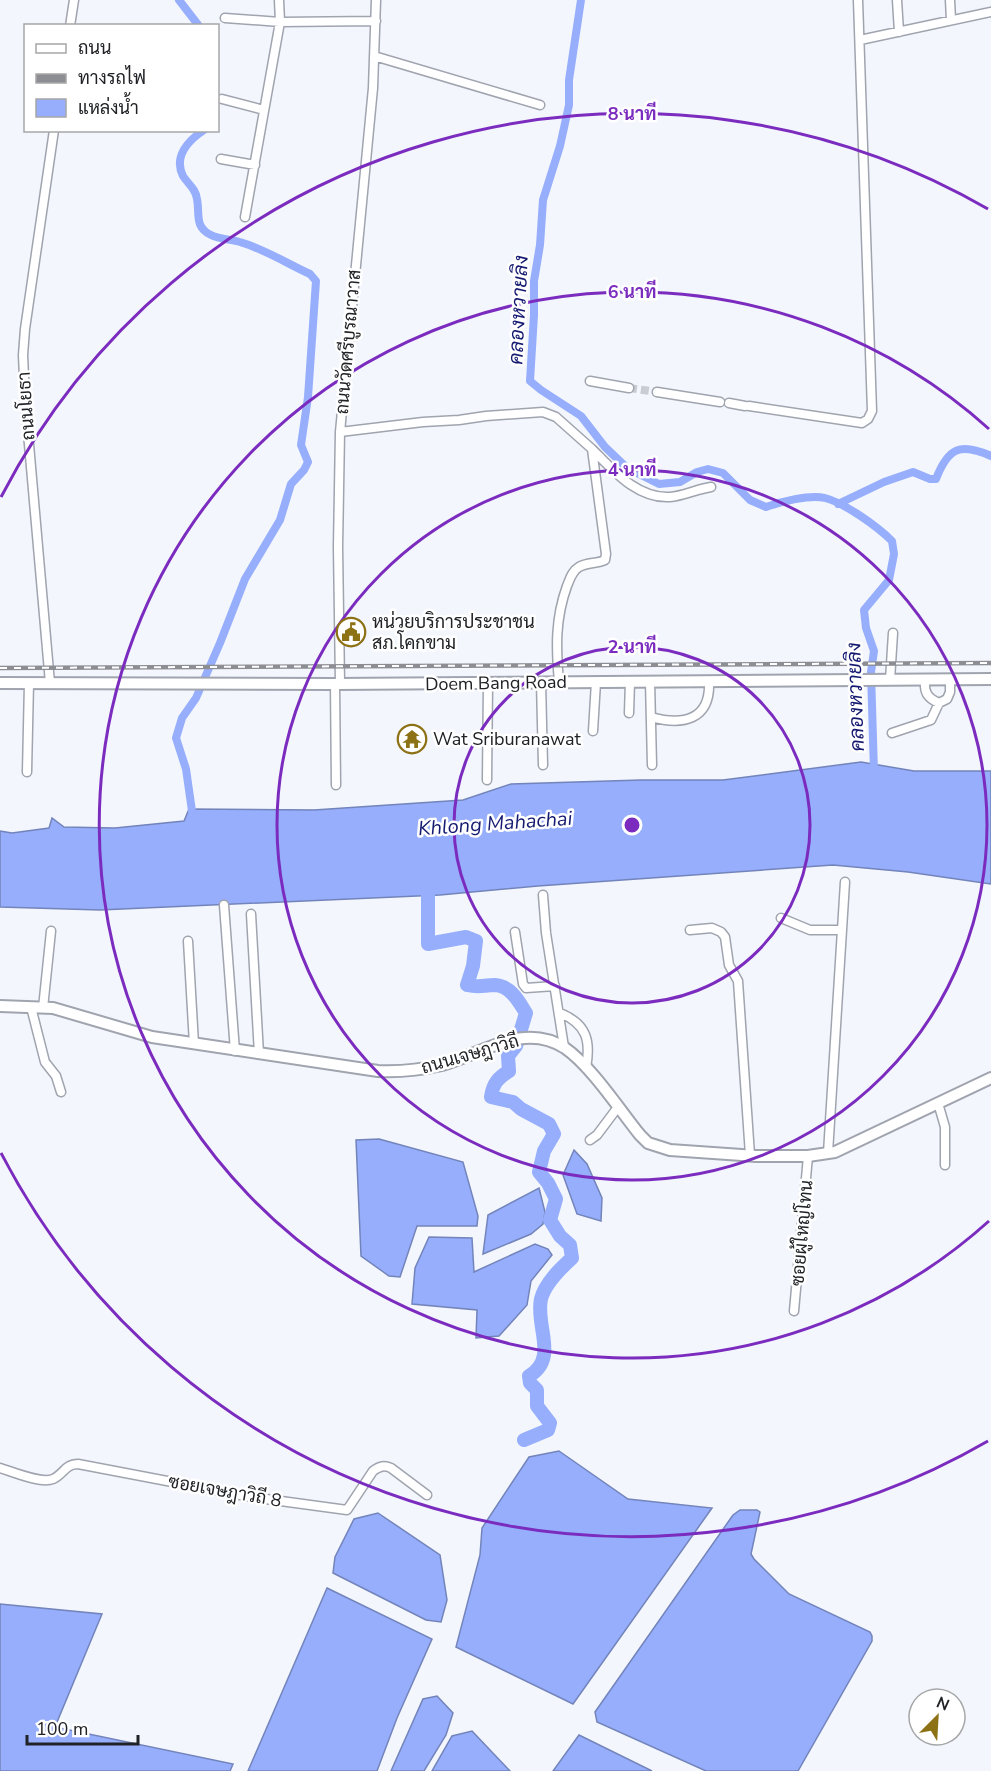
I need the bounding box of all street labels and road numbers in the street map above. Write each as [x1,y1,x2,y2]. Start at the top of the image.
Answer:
street label: ถนนวัดศรีบูรณาวาส [329,269,367,415]
street label: ถนนโยธา [11,371,40,441]
street label: Doem Bang Road [425,670,567,696]
street label: ถนนเจษฎาวิถี [418,1028,522,1079]
street label: ซอยผู้ใหญ่โทน [784,1179,820,1287]
street label: ซอยเจษฎาวิถี 8 [166,1468,284,1513]

